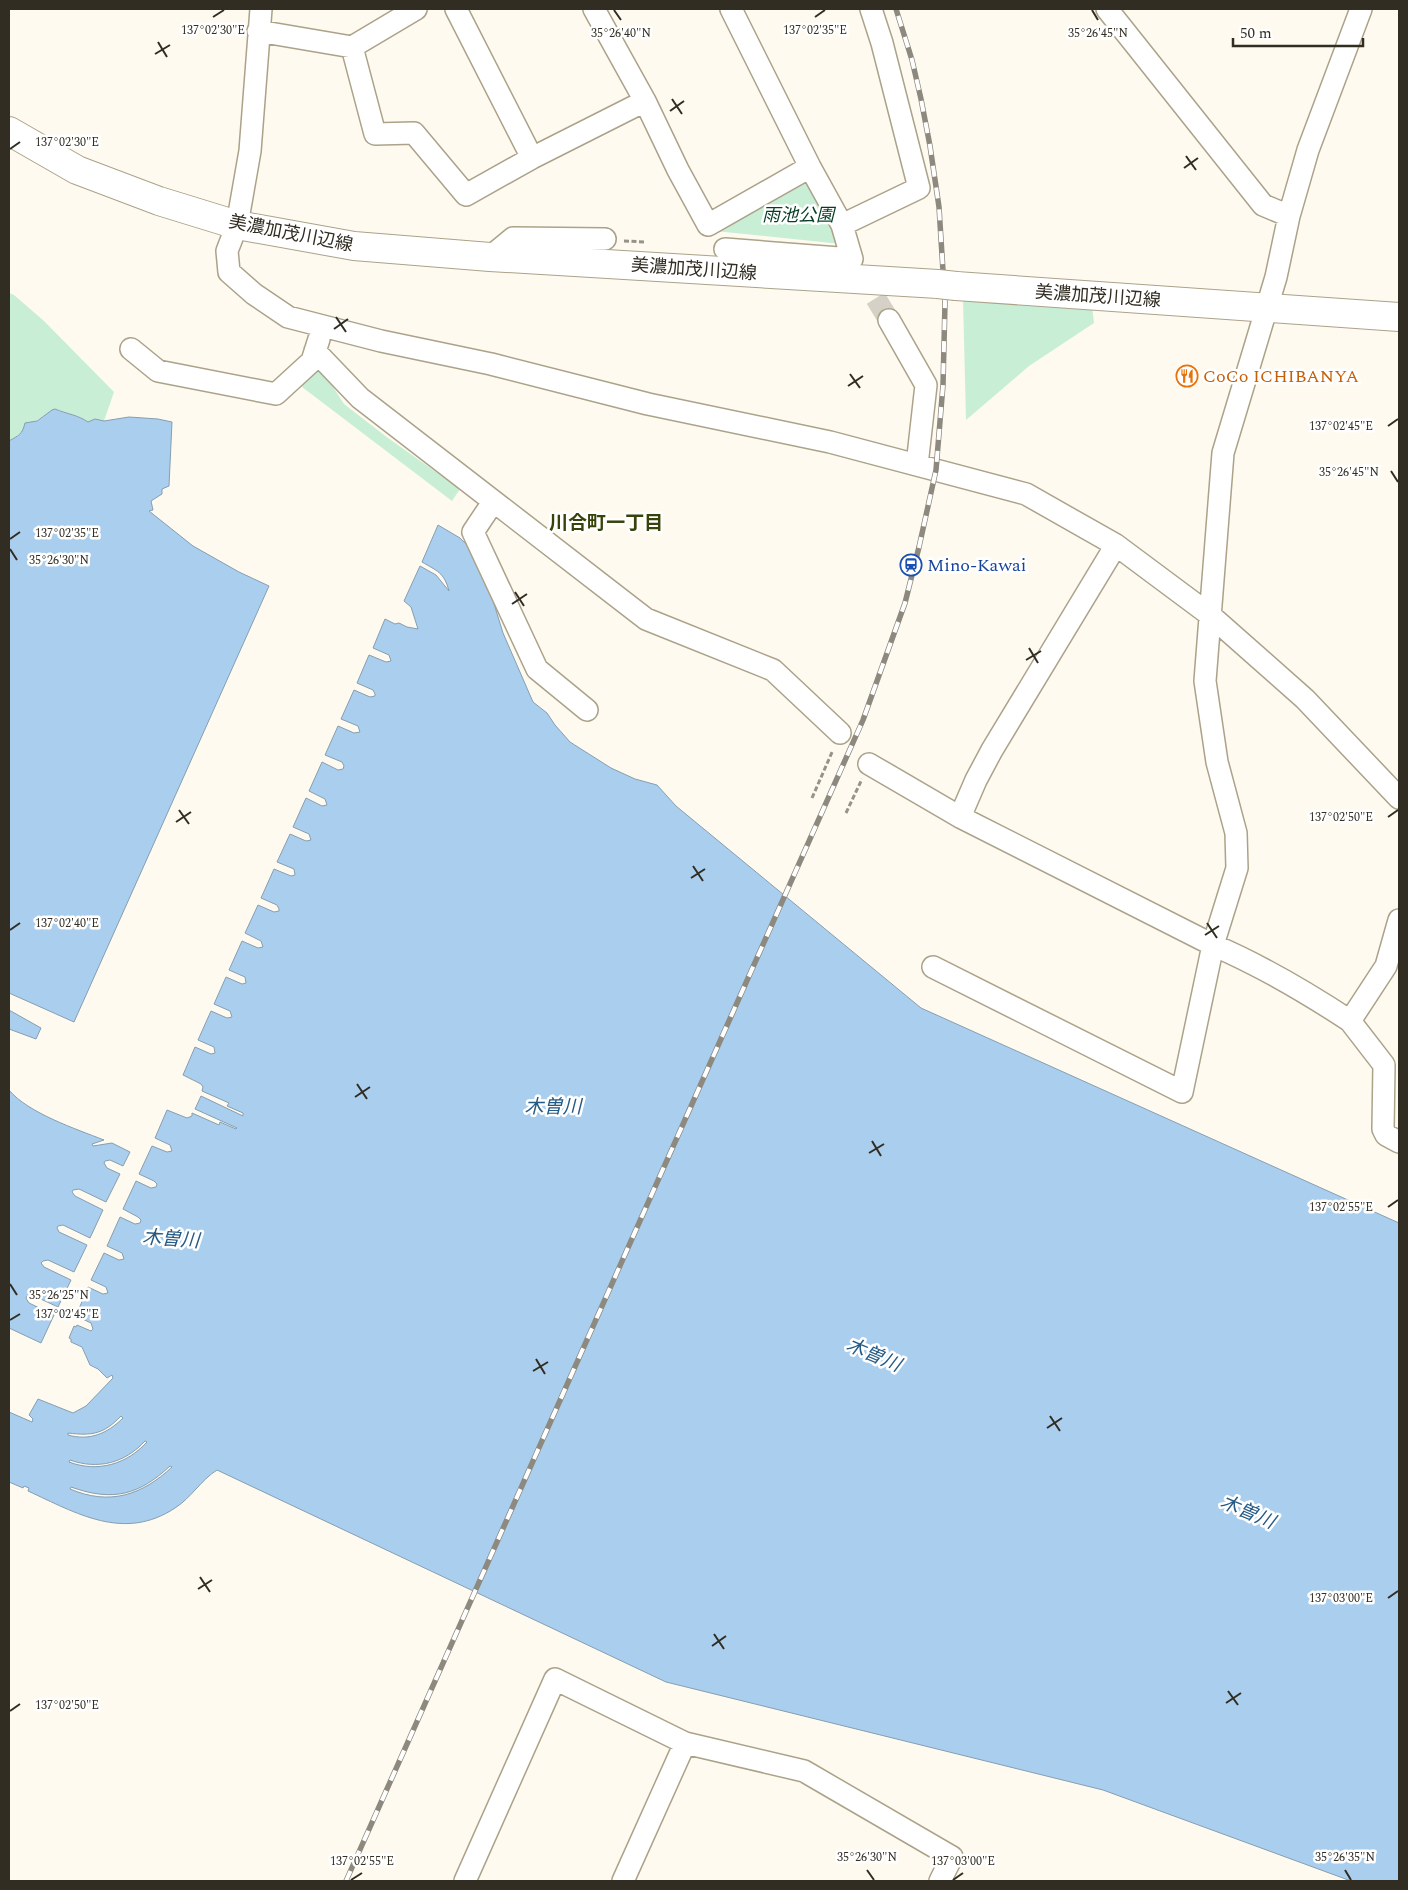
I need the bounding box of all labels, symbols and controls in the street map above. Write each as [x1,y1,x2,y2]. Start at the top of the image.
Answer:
scale bar [1233,15,1363,47]
text: 137°02'30"E [181,21,245,40]
text: 137°02'35"E [783,21,847,40]
text: 50 m [1240,22,1272,45]
text: 35°26'40"N [591,24,651,43]
text: 35°26'45"N [1068,24,1128,43]
text: 137°02'30"E [35,133,99,152]
park label: 雨池公園 [762,202,837,229]
street label: 美濃加茂川辺線 [226,208,355,259]
street label: 美濃加茂川辺線 [630,252,758,287]
street label: 美濃加茂川辺線 [1034,279,1162,314]
place label: CoCo ICHIBANYA [1203,363,1359,390]
restaurant icon: CoCo ICHIBANYA [1175,364,1199,388]
text: 137°02'45"E [1309,417,1373,436]
text: 35°26'45"N [1319,463,1379,482]
district label: 川合町一丁目 [549,509,663,538]
text: 137°02'35"E [35,524,99,543]
text: 35°26'30"N [29,551,89,570]
place label: Mino-Kawai [927,552,1026,579]
station icon: Mino-Kawai [899,553,923,577]
text: 137°02'50"E [1309,808,1373,827]
text: 137°02'40"E [35,914,99,933]
water label: 木曽川 [524,1093,583,1122]
text: 137°02'55"E [1309,1198,1373,1217]
water label: 木曽川 [141,1223,202,1256]
text: 35°26'25"N [29,1286,89,1305]
text: 137°02'45"E [35,1305,99,1324]
water label: 木曽川 [842,1331,907,1381]
water label: 木曽川 [1216,1488,1281,1538]
text: 137°03'00"E [1309,1589,1373,1608]
text: 137°02'50"E [35,1696,99,1715]
text: 35°26'30"N [837,1848,897,1867]
text: 35°26'35"N [1315,1848,1375,1867]
text: 137°02'55"E [330,1852,394,1871]
text: 137°03'00"E [931,1852,995,1871]

